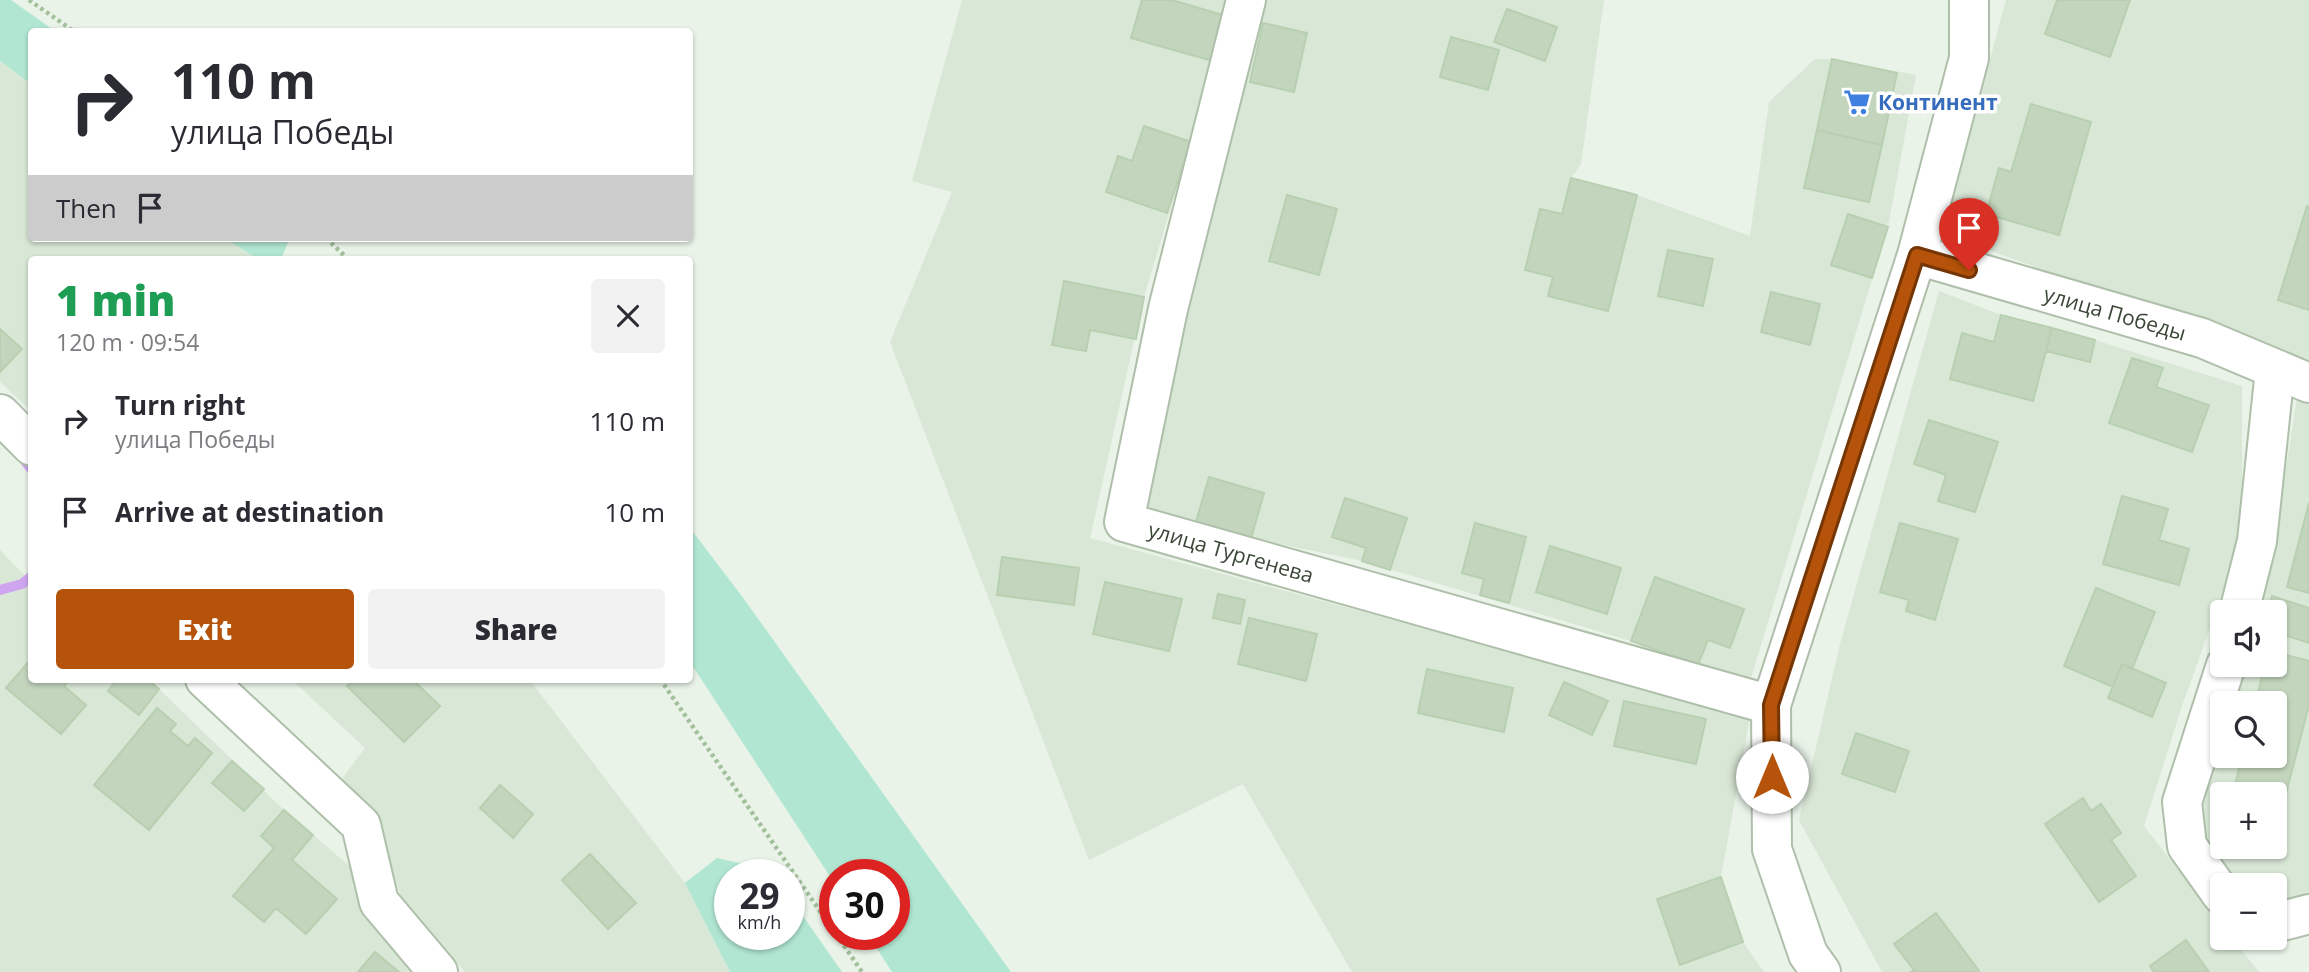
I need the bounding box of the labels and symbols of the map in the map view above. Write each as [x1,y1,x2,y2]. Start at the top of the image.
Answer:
supermarket icon: Континент [1842,87,1872,117]
place label: Континент [1878,88,1998,116]
pin [1939,198,1999,270]
street label: улица Победы [2041,279,2189,347]
street label: улица Тургенева [1145,515,1317,589]
position arrow [1735,740,1809,814]
speed limit sign: 30 [819,859,910,950]

